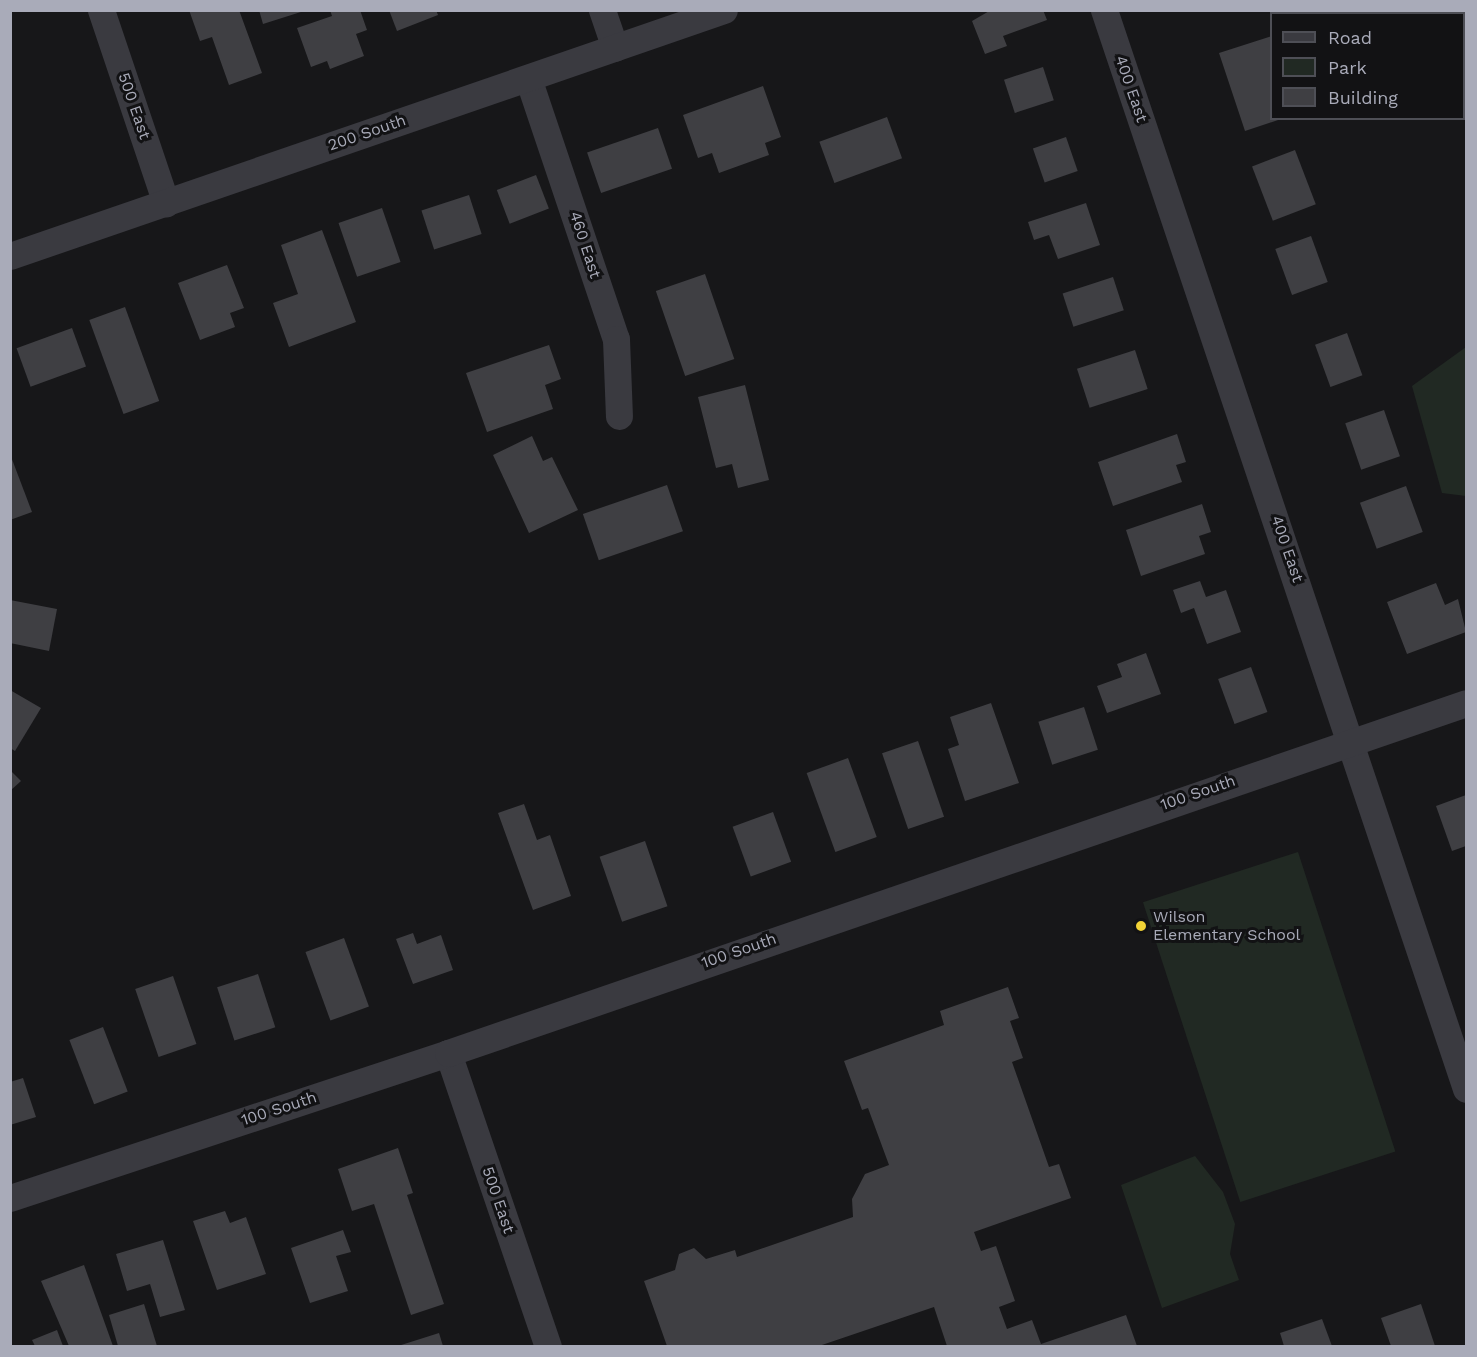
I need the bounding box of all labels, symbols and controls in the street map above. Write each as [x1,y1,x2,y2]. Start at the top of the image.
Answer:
legend [1270,12,1465,120]
text: Road [1328,27,1372,48]
street label: 400 East [1111,53,1151,125]
text: Park [1328,57,1367,78]
street label: 500 East [114,70,154,142]
text: Building [1328,87,1398,108]
street label: 200 South [326,111,408,155]
street label: 460 East [565,209,605,281]
street label: 400 East [1267,513,1307,585]
street label: 100 South [1158,771,1238,815]
place label: Wilson Elementary School [1153,907,1301,945]
marker: Wilson Elementary School [1134,919,1148,933]
street label: 100 South [699,929,779,973]
street label: 100 South [239,1088,319,1130]
street label: 500 East [478,1164,518,1236]

